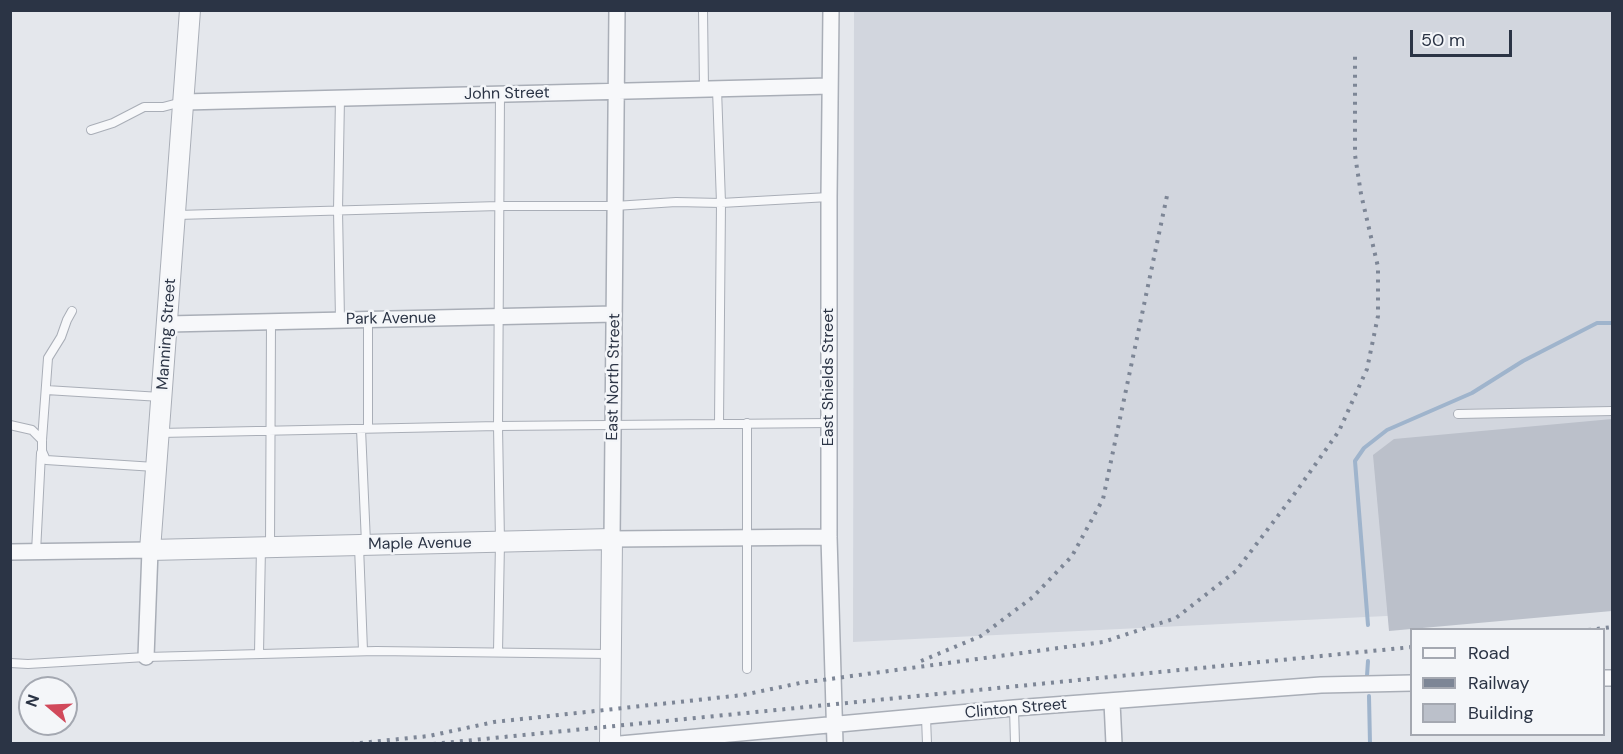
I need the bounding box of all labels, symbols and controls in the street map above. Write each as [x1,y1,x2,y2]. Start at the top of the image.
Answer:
scale bar [1413,18,1515,56]
text: 50 m [1421,28,1465,52]
street label: John Street [464,84,550,104]
street label: Manning Street [154,277,180,391]
street label: East Shields Street [819,308,839,446]
street label: Park Avenue [346,309,436,329]
street label: East North Street [603,313,625,441]
street label: Maple Avenue [368,533,472,555]
legend [1410,628,1605,736]
text: Road [1468,641,1510,665]
text: Railway [1468,671,1530,695]
north arrow [18,676,78,736]
text: N [21,692,44,710]
street label: Clinton Street [964,695,1068,723]
text: Building [1468,701,1533,725]

